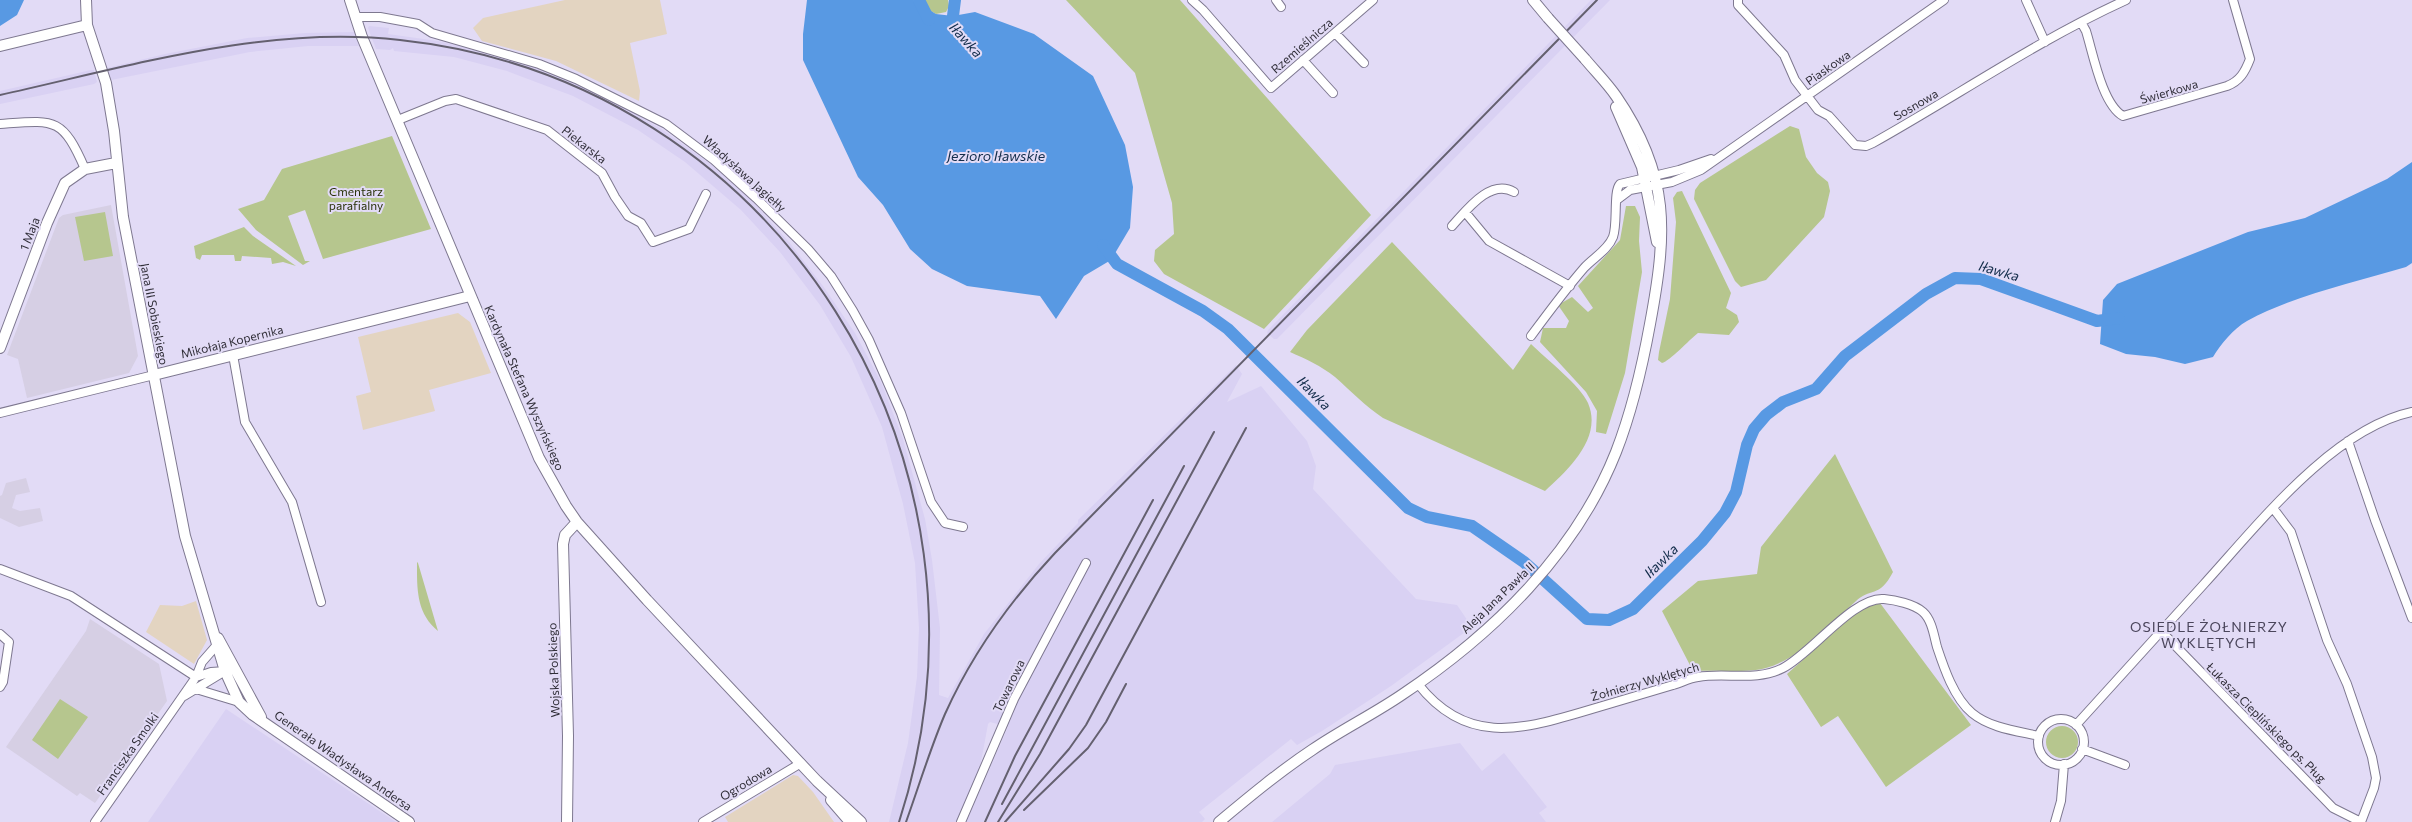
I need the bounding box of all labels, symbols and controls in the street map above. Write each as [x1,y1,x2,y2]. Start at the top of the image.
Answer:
street label: Rzemieślnicza [1268,15,1335,76]
water label: Iławka [946,19,986,61]
street label: Piaskowa [1802,47,1852,88]
street label: Świerkowa [2138,76,2199,106]
street label: Sosnowa [1891,86,1940,122]
street label: Piekarska [560,123,610,166]
street label: Władysława Jagiełły [699,132,789,215]
water label: Jezioro Iławskie [945,147,1046,164]
park label: Cmentarz parafialny [329,184,383,212]
street label: 1 Maja [16,215,42,252]
water label: Iławka [1977,257,2021,284]
street label: Jana III Sobieskiego [137,262,172,366]
street label: Kardynała Stefana Wyszyńskiego [482,303,568,472]
street label: Mikołaja Kopernika [179,322,285,361]
water label: Iławka [1294,372,1335,413]
water label: Iławka [1640,540,1681,581]
street label: Aleja Jana Pawła II [1458,559,1538,637]
district label: OSIEDLE ŻOŁNIERZY WYKLĘTYCH [2130,618,2288,651]
street label: Wojska Polskiego [544,622,562,718]
street label: Towarowa [989,657,1027,714]
street label: Żołnierzy Wyklętych [1589,659,1700,703]
street label: Łukasza Cieplińskiego ps. Pług [2203,659,2330,785]
street label: Generała Władysława Andersa [272,707,415,813]
street label: Franciszka Smolki [94,710,161,797]
street label: Ogrodowa [717,761,774,803]

